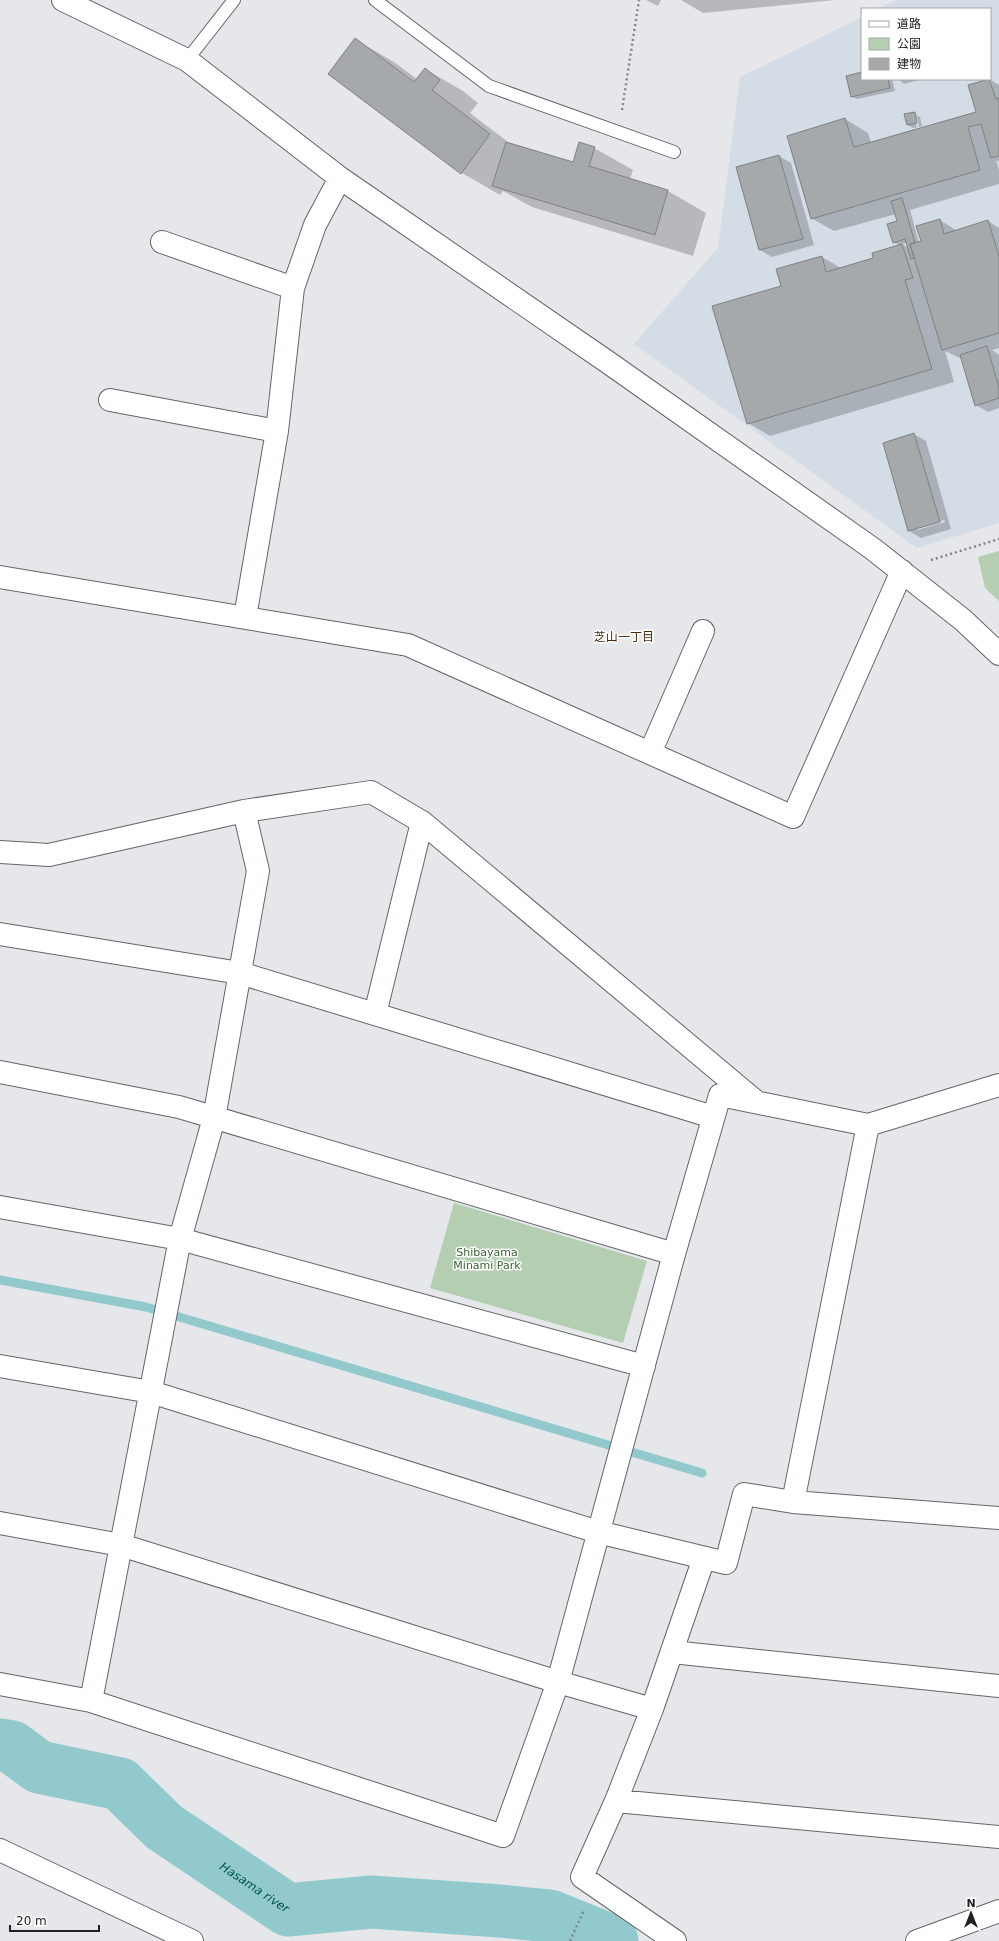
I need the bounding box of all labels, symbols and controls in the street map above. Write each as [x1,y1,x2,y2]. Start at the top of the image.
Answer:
legend [861,8,991,80]
text: 道路 [897,17,921,31]
text: 公園 [897,37,921,51]
text: 建物 [897,57,921,71]
district label: 芝山一丁目 [594,630,654,644]
park label: Shibayama Minami Park [453,1246,521,1272]
water label: Hasama river [217,1859,293,1916]
north arrow [951,1893,991,1933]
text: N [966,1897,976,1910]
scale bar [10,1907,99,1933]
text: 20 m [16,1914,47,1928]

